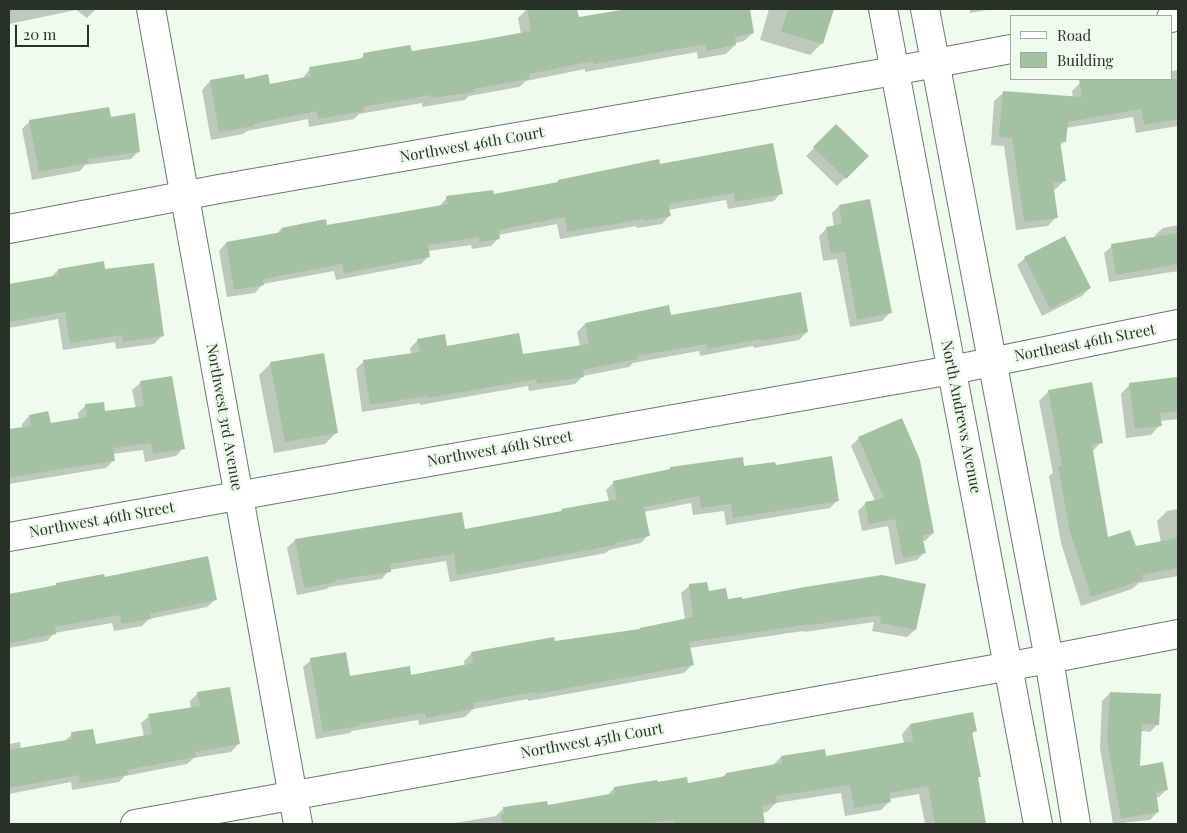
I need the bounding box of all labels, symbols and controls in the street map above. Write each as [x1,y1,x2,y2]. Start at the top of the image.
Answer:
scale bar [18,15,91,47]
legend [1010,15,1172,80]
text: 20 m [23,24,56,44]
text: Road [1057,25,1091,45]
text: Building [1057,50,1113,70]
street label: Northwest 46th Court [398,123,546,167]
street label: Northeast 46th Street [1013,320,1157,366]
street label: North Andrews Avenue [937,339,985,495]
street label: Northwest 3rd Avenue [202,342,246,492]
street label: Northwest 46th Street [426,427,574,471]
street label: Northwest 46th Street [28,498,176,542]
street label: Northwest 45th Court [519,720,665,762]

